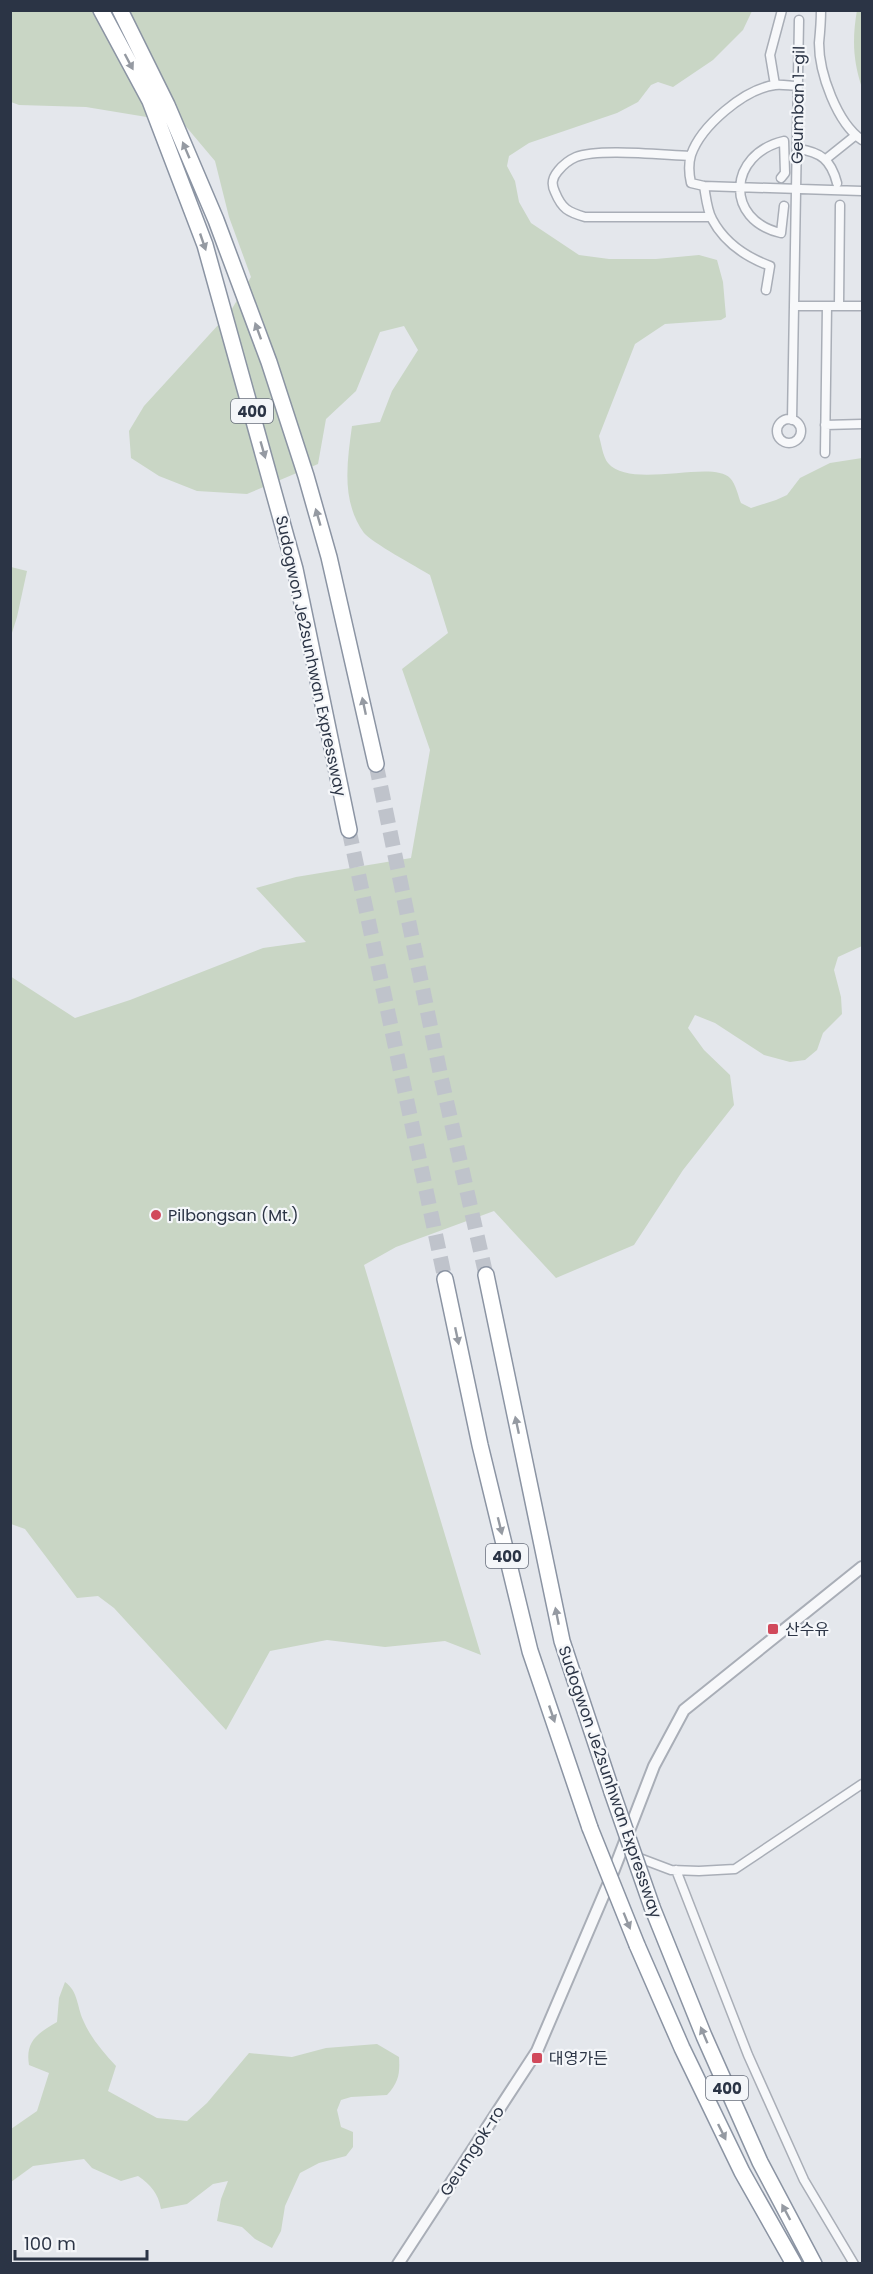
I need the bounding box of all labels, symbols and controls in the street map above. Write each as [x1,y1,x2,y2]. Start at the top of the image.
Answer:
street label: Geumban 1-gil [785,46,811,164]
one-way arrow [124,54,134,71]
one-way arrow [181,141,190,159]
one-way arrow [199,233,209,251]
one-way arrow [252,322,262,340]
road number: 400 [231,399,273,423]
one-way arrow [259,441,268,459]
one-way arrow [313,508,322,526]
street label: Sudogwon Je2sunhwan Expressway [270,513,352,799]
one-way arrow [359,697,368,716]
place label: Pilbongsan (Mt.) [168,1204,298,1227]
marker: Pilbongsan (Mt.) [149,1208,163,1222]
one-way arrow [453,1327,462,1346]
one-way arrow [512,1416,522,1434]
one-way arrow [495,1517,505,1535]
road number: 400 [486,1544,528,1568]
one-way arrow [552,1606,561,1625]
place label: 산수유 [785,1618,829,1641]
marker: 산수유 [766,1622,780,1636]
street label: Sudogwon Je2sunhwan Expressway [552,1643,668,1921]
one-way arrow [547,1705,557,1723]
one-way arrow [622,1913,632,1931]
one-way arrow [699,2026,709,2044]
place label: 대영가든 [549,2047,608,2070]
marker: 대영가든 [530,2051,544,2065]
road number: 400 [706,2076,748,2100]
street label: Geumgok-ro [434,2101,510,2201]
one-way arrow [718,2123,727,2140]
one-way arrow [781,2203,791,2220]
scale bar [15,2223,147,2261]
text: 100 m [24,2231,76,2256]

